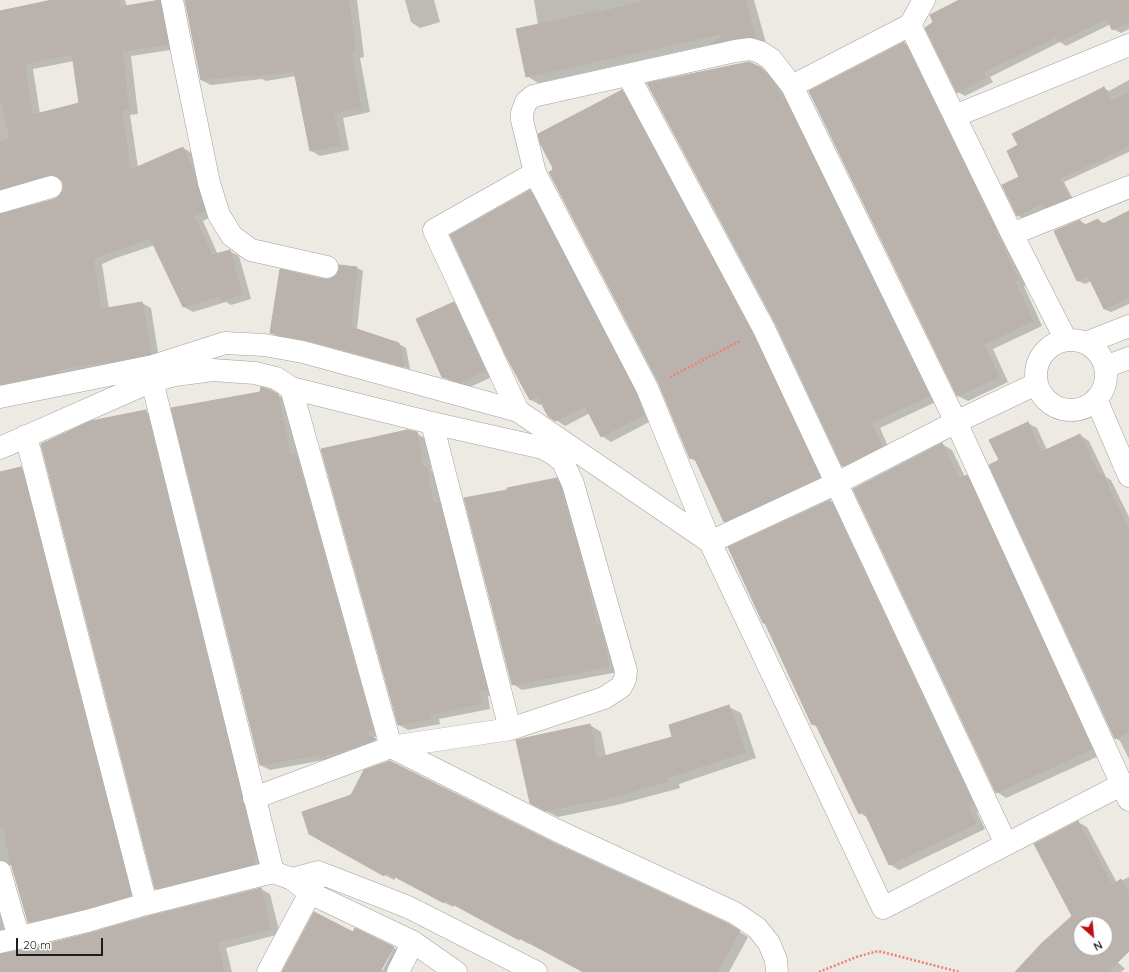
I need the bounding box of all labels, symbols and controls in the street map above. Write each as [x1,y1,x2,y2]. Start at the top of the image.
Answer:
north arrow [1073,916,1113,956]
scale bar [18,930,105,956]
text: 20 m [23,937,51,952]
text: N [1091,938,1105,954]

